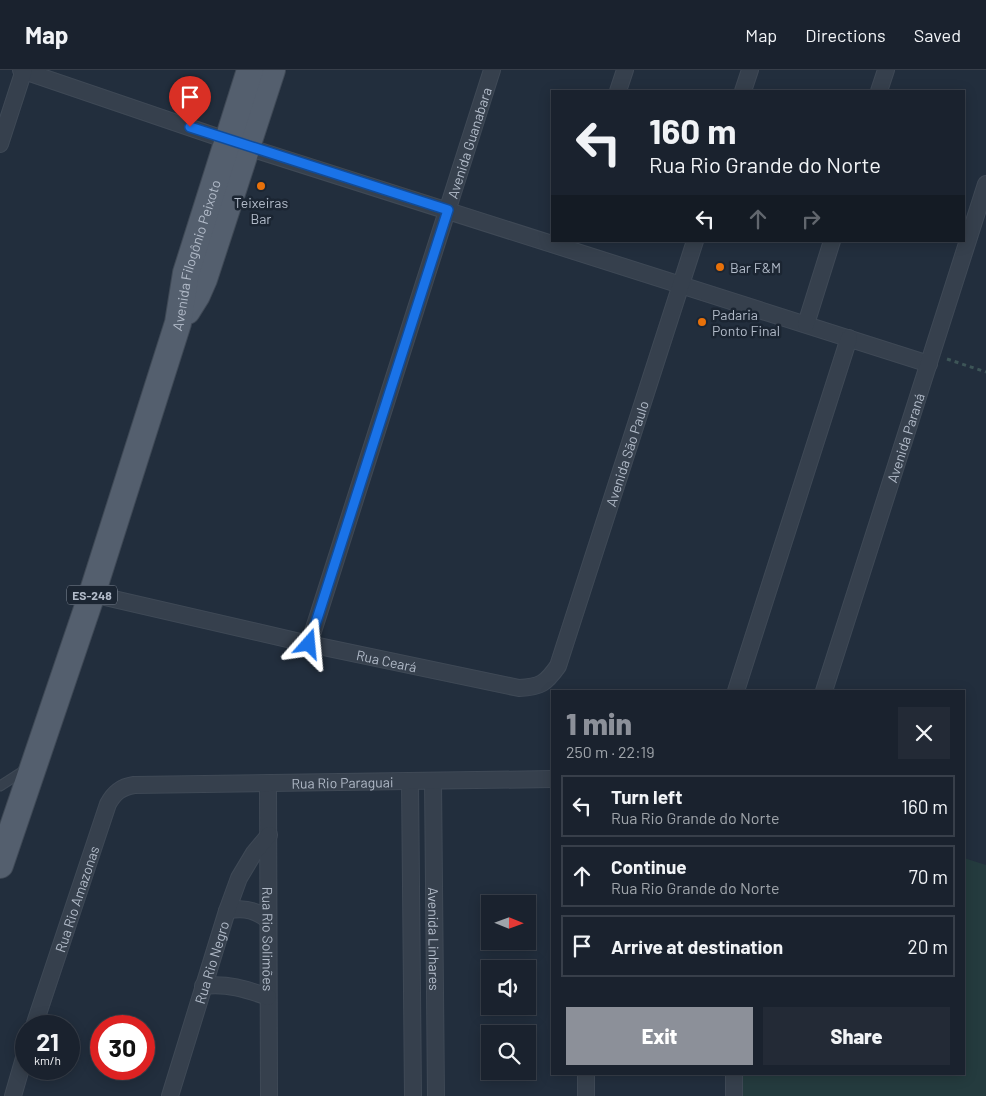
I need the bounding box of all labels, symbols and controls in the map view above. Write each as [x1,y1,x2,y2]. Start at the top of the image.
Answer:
text: Map [25,20,68,49]
text: Map [745,24,777,46]
text: Directions [805,24,886,46]
text: Saved [914,24,961,46]
pin [169,76,211,127]
icon: arrive [176,83,204,111]
street label: Avenida Guanabara [443,85,494,201]
text: 160 m [649,109,736,151]
icon: left [566,110,631,175]
text: Rua Rio Grande do Norte [649,151,881,177]
street label: Avenida Filogônio Peixoto [168,177,223,332]
marker: Teixeiras Bar [255,180,267,192]
place label: Teixeiras Bar [234,194,288,227]
icon: left [691,205,719,233]
icon: ahead [744,205,772,233]
icon: right [797,205,825,233]
place label: Bar F&M [730,259,781,276]
marker: Bar F&M [714,261,726,273]
place label: Padaria Ponto Final [712,306,780,339]
marker: Padaria Ponto Final [696,316,708,328]
street label: Avenida Paraná [883,391,927,485]
street label: Avenida São Paulo [602,398,652,508]
road number: ES-248 [67,586,117,604]
position arrow [282,617,334,669]
street label: Rua Ceará [355,646,418,675]
text: 1 min [566,705,632,741]
button: close [898,707,950,759]
text: 250 m · 22:19 [566,742,655,761]
street label: Rua Rio Paraguai [291,773,394,791]
text: Turn left [611,785,682,808]
icon: left [568,792,596,820]
text: 160 m [901,795,948,818]
text: Rua Rio Grande do Norte [611,808,780,827]
street label: Rua Rio Amazonas [51,843,102,954]
text: Continue [611,855,687,878]
icon: ahead [568,862,596,890]
text: 70 m [909,865,948,888]
text: Rua Rio Grande do Norte [611,878,780,897]
street label: Rua Rio Solimões [260,887,277,991]
street label: Avenida Linhares [426,887,444,991]
north arrow [481,895,536,950]
map controls [481,895,536,1080]
street label: Rua Rio Negro [190,919,232,1006]
icon: arrive [568,932,596,960]
text: Arrive at destination [611,935,783,958]
text: 20 m [908,935,948,958]
button: sound [481,960,536,1015]
button: Exit [566,1007,753,1065]
button: Share [763,1007,950,1065]
speed limit sign: 30 [90,1015,155,1080]
button: search [481,1025,536,1080]
text: 21 [36,1026,59,1056]
text: km/h [34,1053,61,1067]

